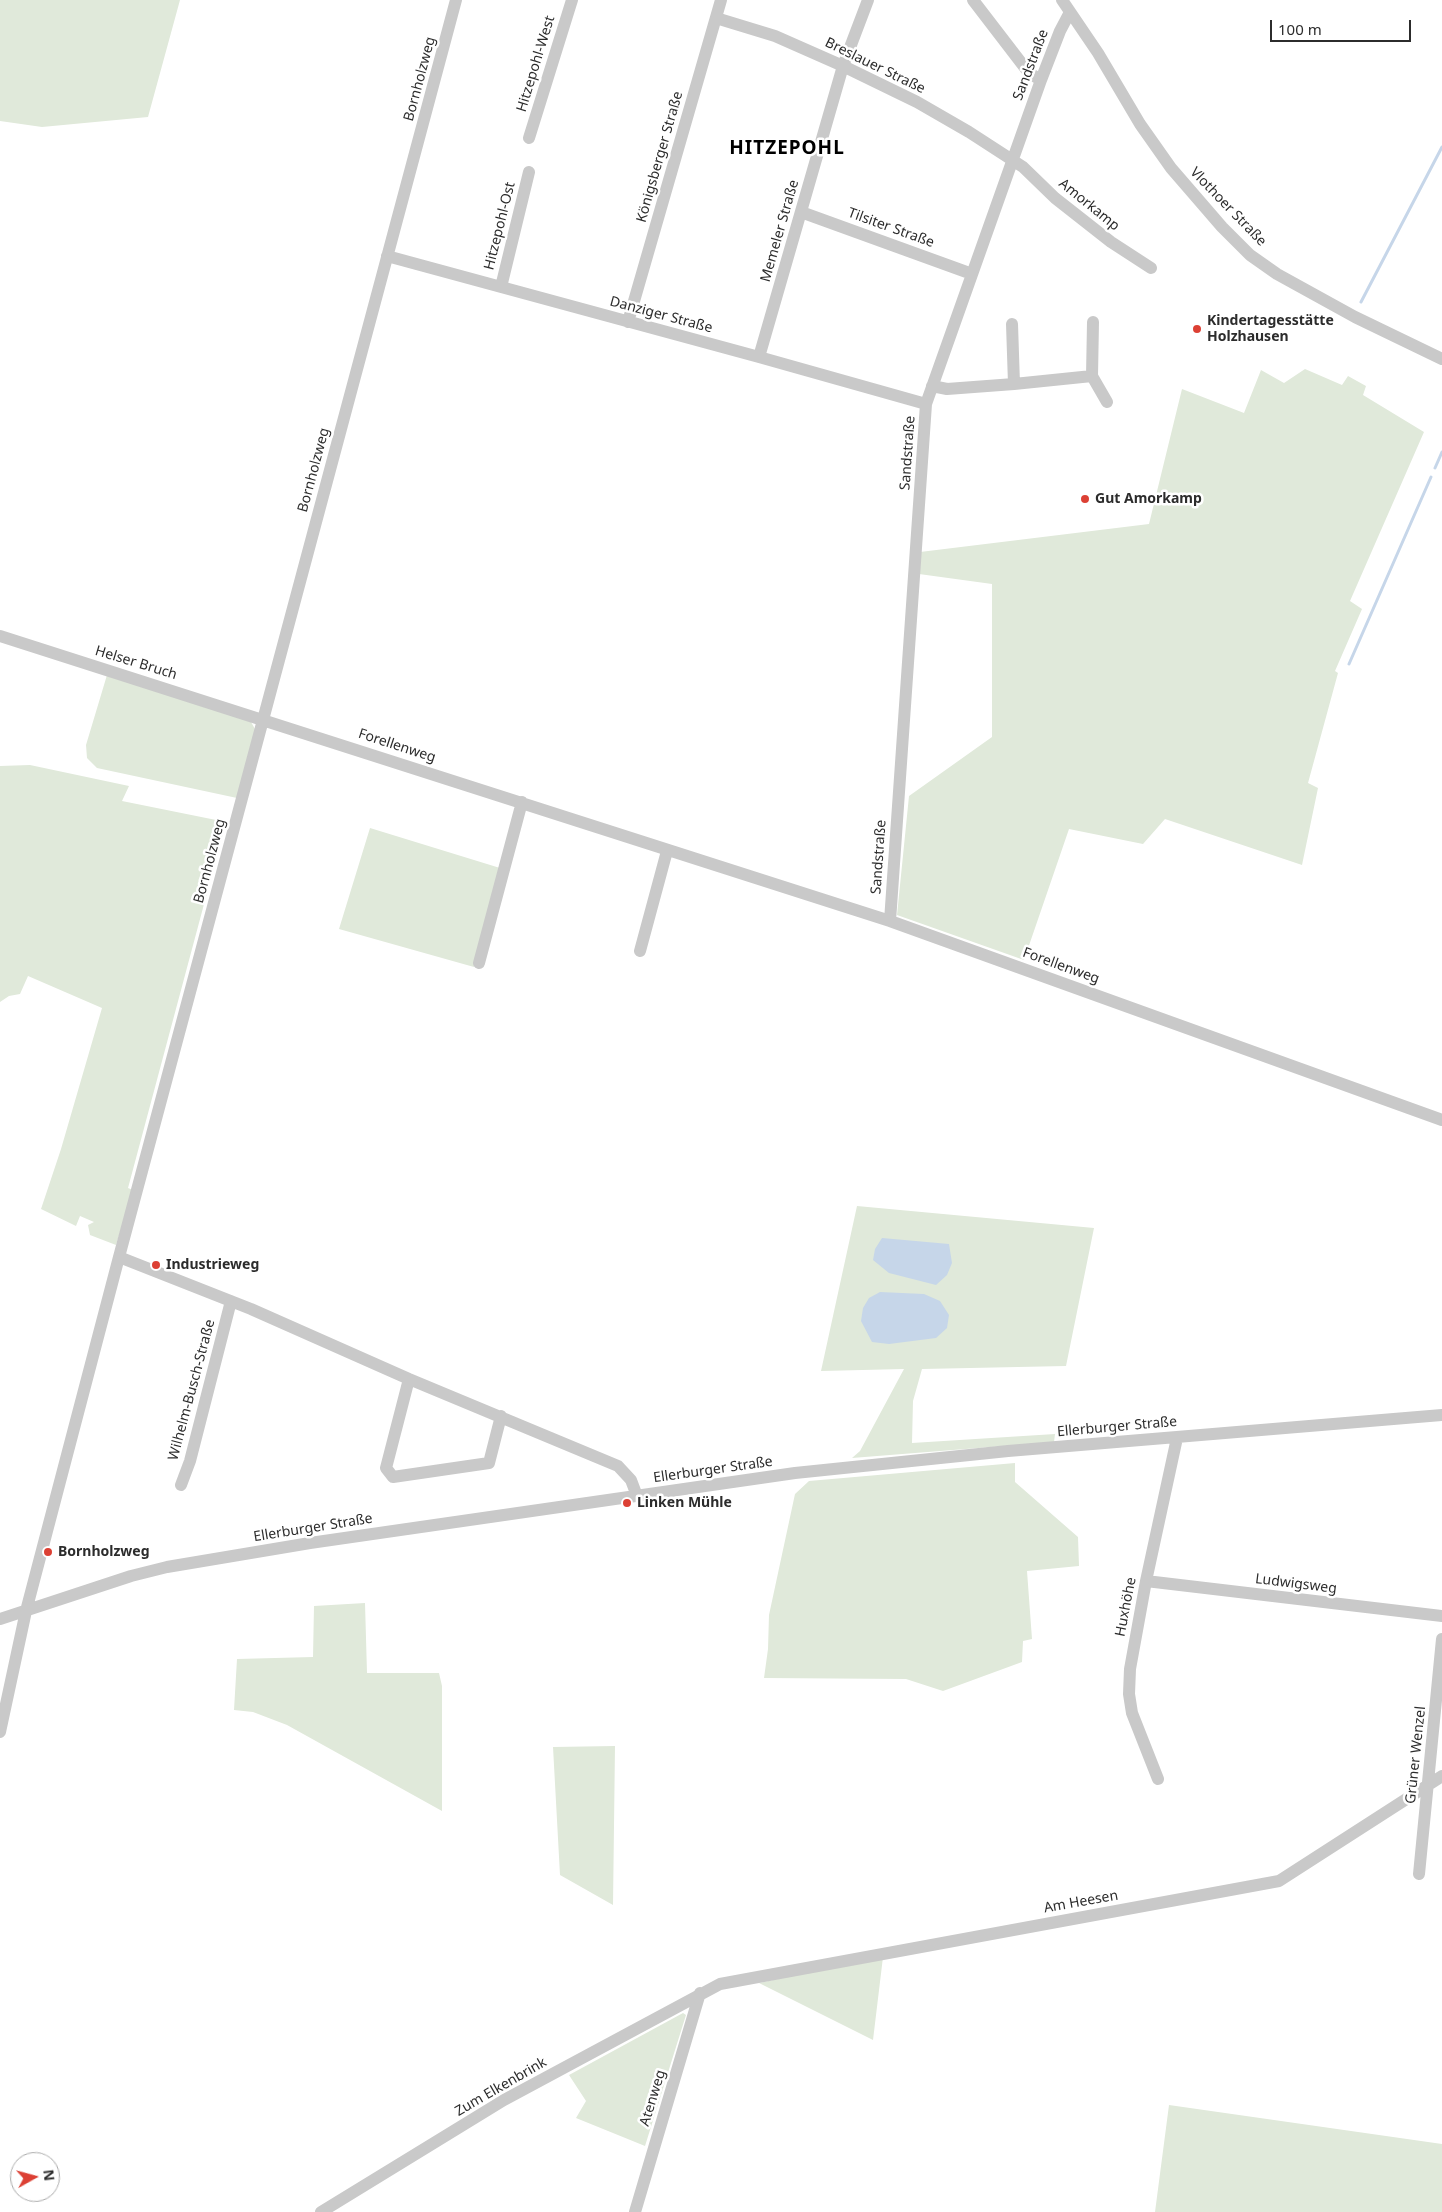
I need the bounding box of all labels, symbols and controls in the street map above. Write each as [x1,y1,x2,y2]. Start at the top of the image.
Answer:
scale bar [1272,10,1413,42]
street label: Hitzepohl-West [513,14,559,114]
text: 100 m [1278,19,1322,39]
street label: Sandstraße [1010,27,1052,103]
street label: Breslauer Straße [822,34,928,98]
street label: Bornholzweg [401,35,439,123]
street label: Königsberger Straße [633,90,687,224]
district label: HITZEPOHL [728,138,846,160]
street label: Vlothoer Straße [1186,164,1270,250]
street label: Amorkamp [1055,175,1123,235]
street label: Memeler Straße [757,178,803,284]
street label: Hitzepohl-Ost [481,180,519,272]
street label: Tilsiter Straße [846,205,936,251]
street label: Danziger Straße [608,293,714,337]
place label: Kindertagesstätte Holzhausen [1207,313,1334,346]
marker: Kindertagesstätte Holzhausen [1191,323,1203,335]
street label: Sandstraße [897,415,919,491]
street label: Bornholzweg [295,426,333,514]
place label: Gut Amorkamp [1095,491,1202,507]
marker: Gut Amorkamp [1079,493,1091,505]
street label: Helser Bruch [93,643,179,683]
street label: Forellenweg [356,726,438,766]
street label: Bornholzweg [191,817,229,905]
street label: Sandstraße [868,819,890,895]
street label: Forellenweg [1020,944,1102,988]
place label: Industrieweg [166,1257,259,1273]
marker: Industrieweg [150,1259,162,1271]
street label: Wilhelm-Busch-Straße [165,1318,219,1462]
street label: Ellerburger Straße [1056,1413,1178,1441]
street label: Ellerburger Straße [652,1453,774,1487]
place label: Linken Mühle [637,1495,732,1511]
marker: Linken Mühle [621,1497,633,1509]
street label: Ellerburger Straße [252,1510,374,1546]
place label: Bornholzweg [58,1544,150,1560]
marker: Bornholzweg [42,1546,54,1558]
street label: Ludwigsweg [1254,1571,1338,1597]
street label: Huxhöhe [1112,1576,1140,1638]
street label: Grüner Wenzel [1403,1705,1429,1805]
street label: Am Heesen [1043,1887,1119,1917]
street label: Zum Elkenbrink [452,2054,550,2120]
street label: Atenweg [636,2068,670,2128]
north arrow [10,2152,60,2202]
text: N [39,2168,60,2182]

